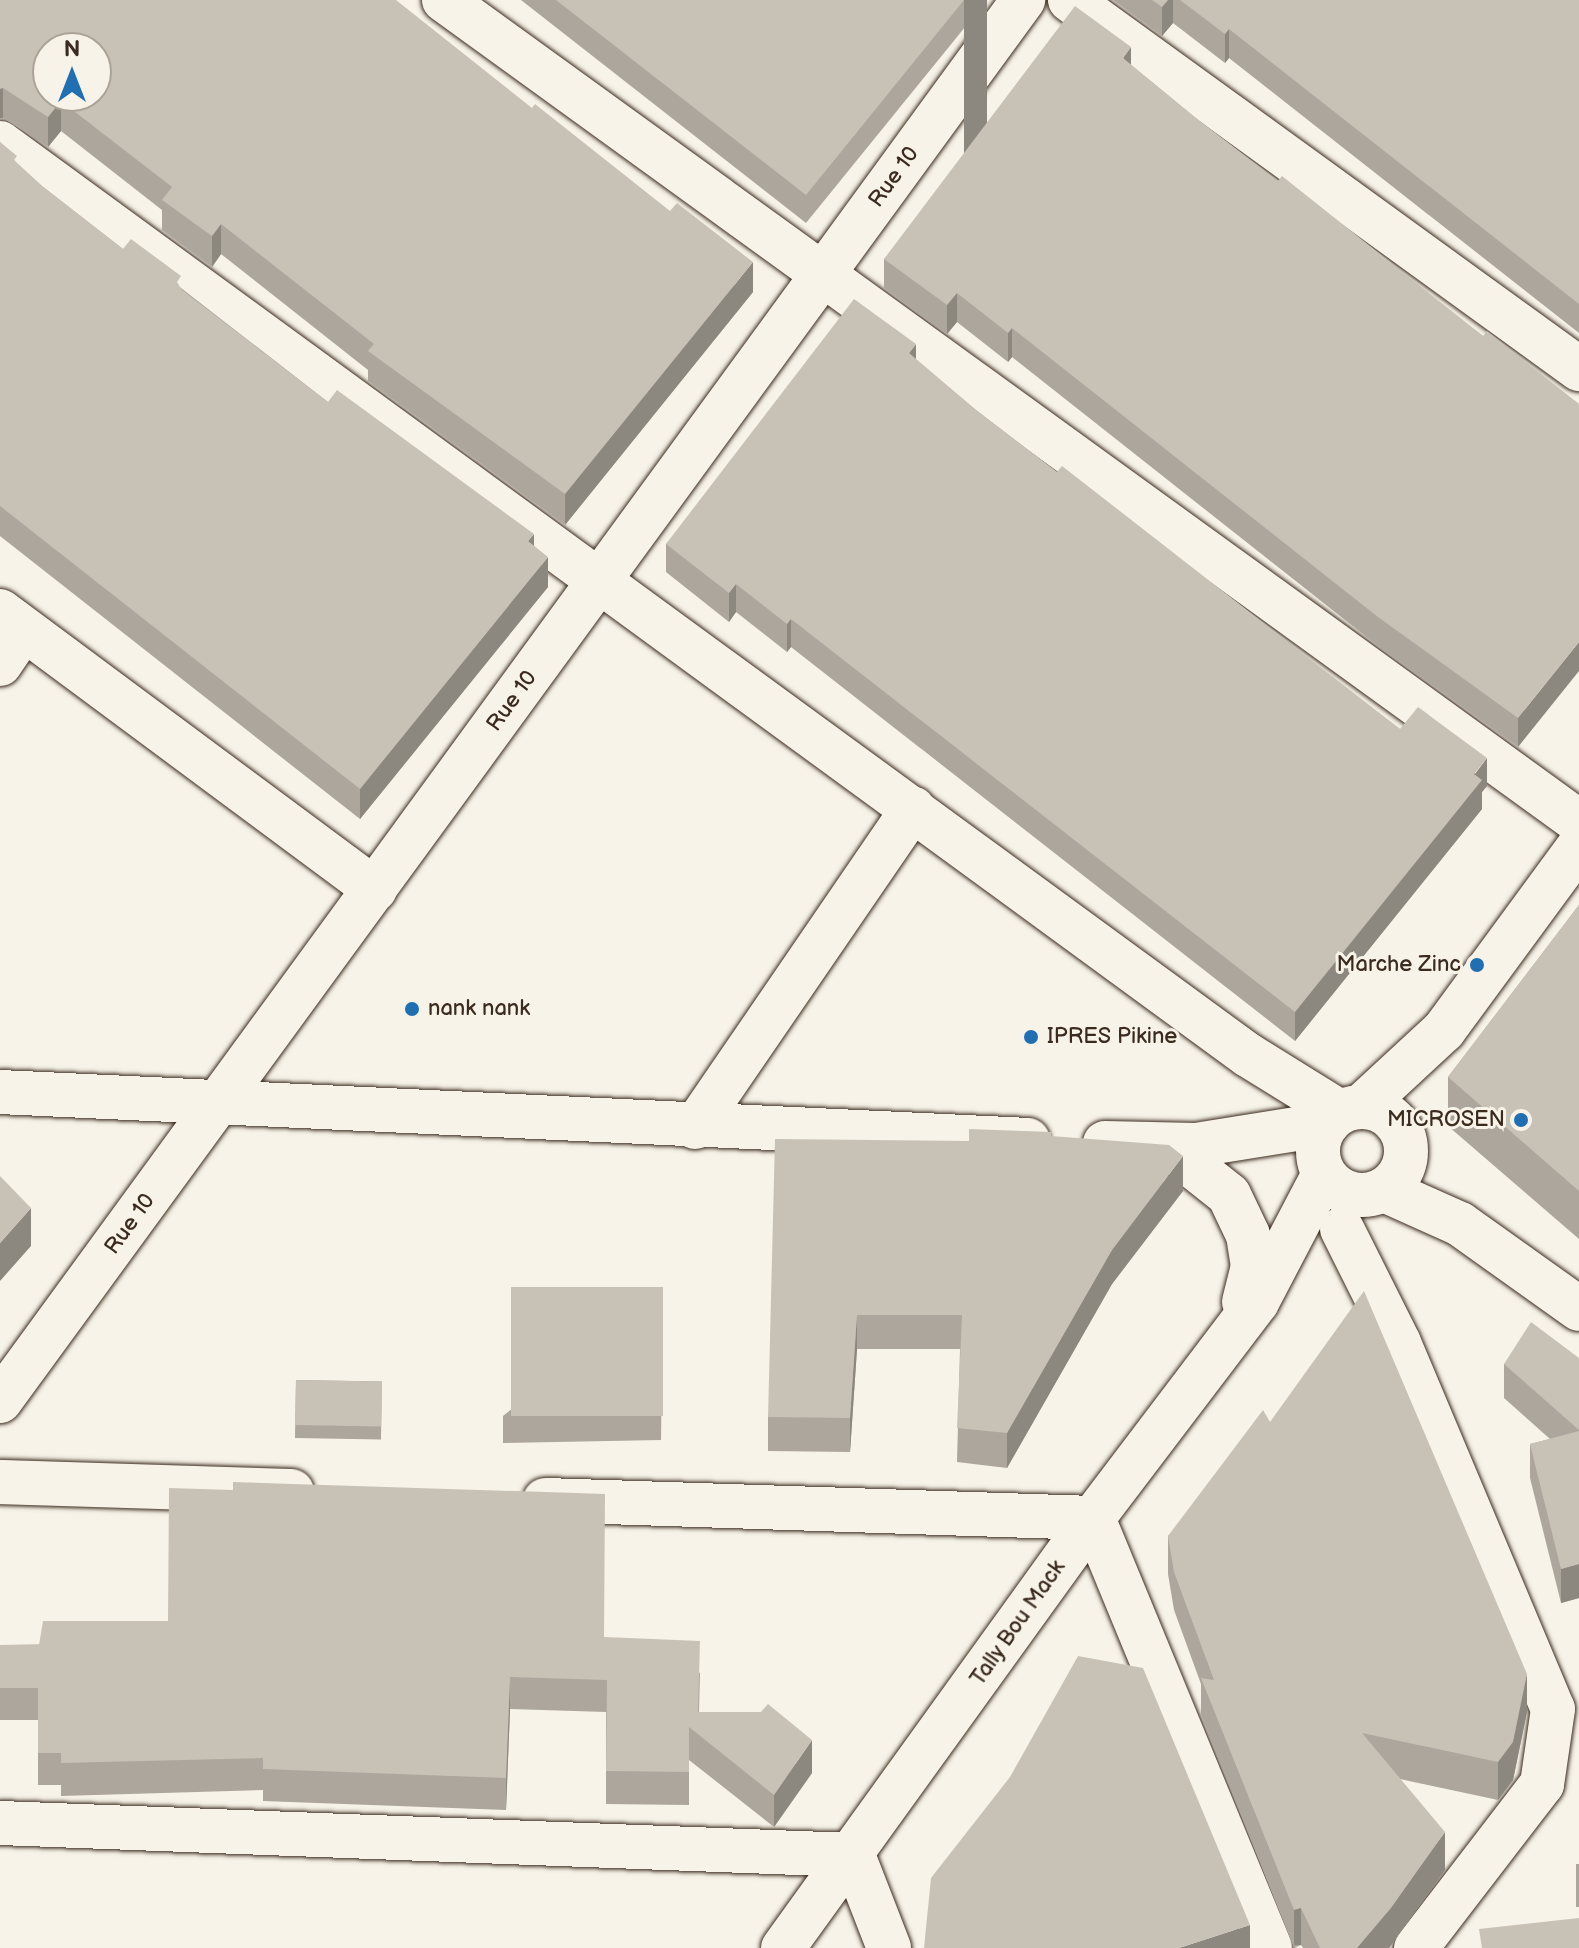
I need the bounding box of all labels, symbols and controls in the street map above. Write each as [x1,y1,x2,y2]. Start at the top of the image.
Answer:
north arrow [32,32,112,112]
text: N [64,36,80,63]
street label: Rue 10 [863,142,925,212]
street label: Rue 10 [481,666,543,736]
place label: Marche Zinc [1336,952,1461,978]
marker: Marche Zinc [1468,956,1486,974]
place label: nank nank [428,996,530,1022]
marker: nank nank [403,1000,421,1018]
place label: IPRES Pikine [1047,1024,1177,1050]
marker: IPRES Pikine [1022,1028,1040,1046]
place label: MICROSEN [1387,1107,1505,1133]
marker: MICROSEN [1512,1111,1530,1129]
street label: Rue 10 [99,1189,161,1259]
street label: Tally Bou Mack [965,1555,1071,1691]

